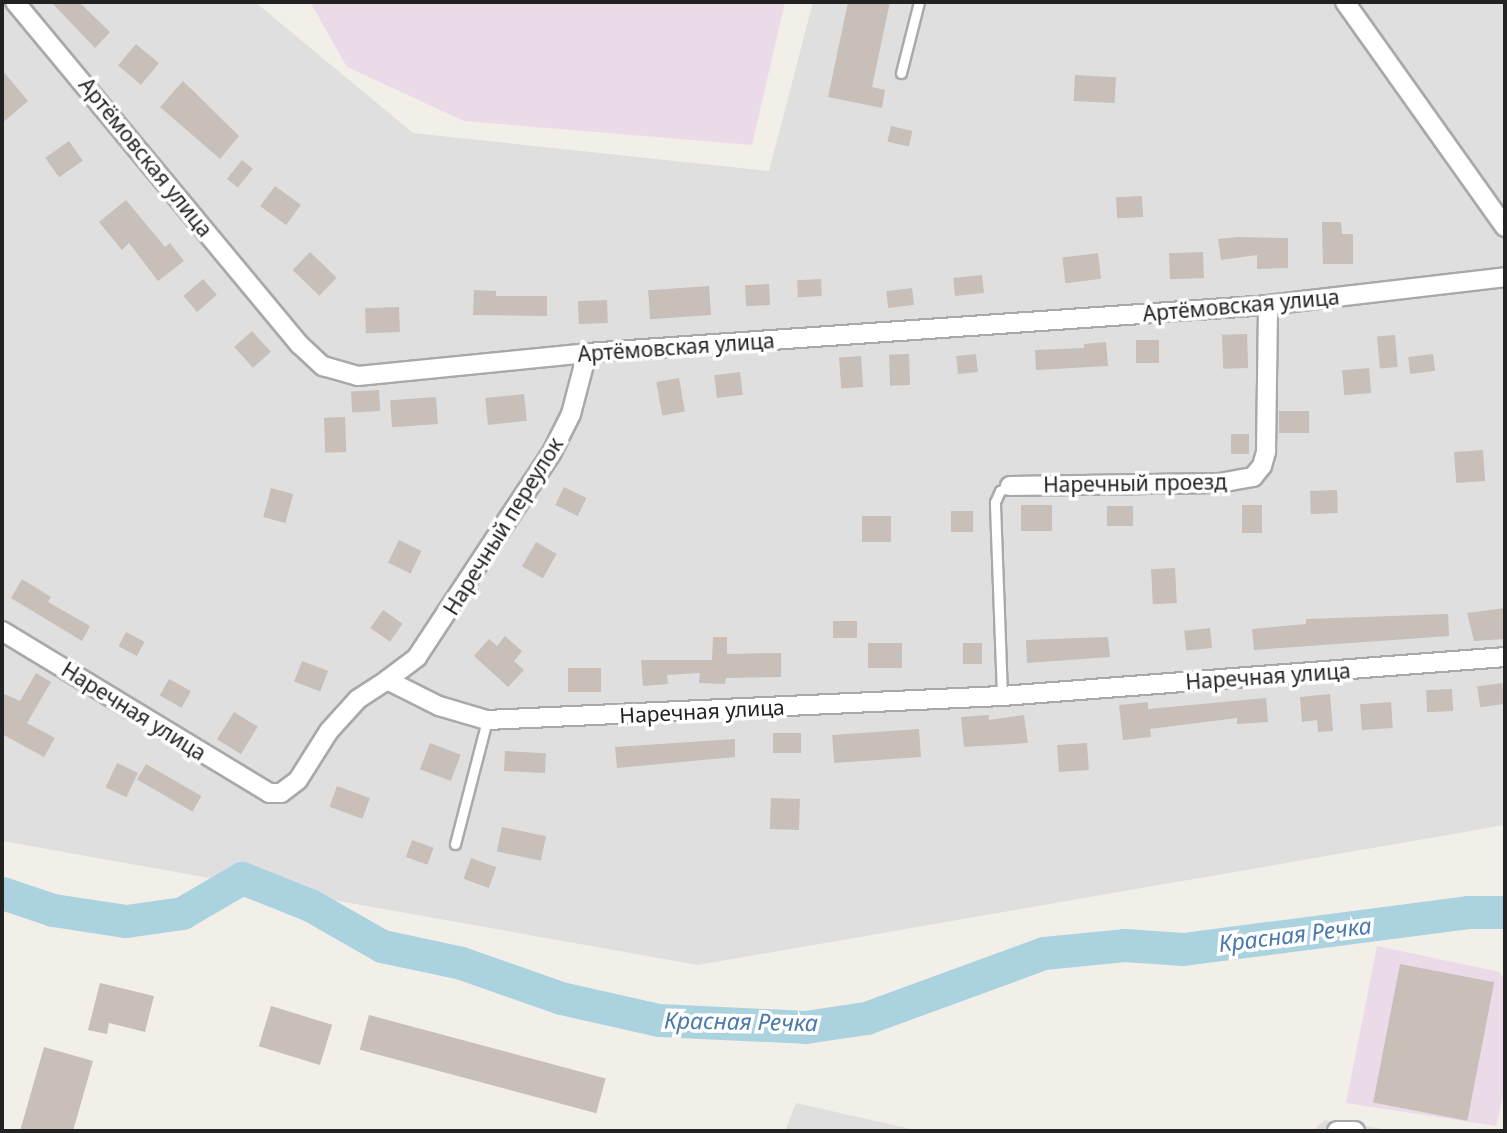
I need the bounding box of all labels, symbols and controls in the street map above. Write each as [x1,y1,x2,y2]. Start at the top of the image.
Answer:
street label: Артёмовская улица [74,72,218,242]
street label: Артёмовская улица [1142,284,1340,326]
street label: Артёмовская улица [577,328,775,366]
street label: Наречный переулок [438,433,568,619]
street label: Наречный проезд [1043,469,1227,497]
street label: Наречная улица [57,656,211,766]
street label: Наречная улица [1185,658,1351,694]
street label: Наречная улица [619,694,785,728]
water label: Красная Речка [1217,911,1373,957]
water label: Красная Речка [664,1006,818,1036]

